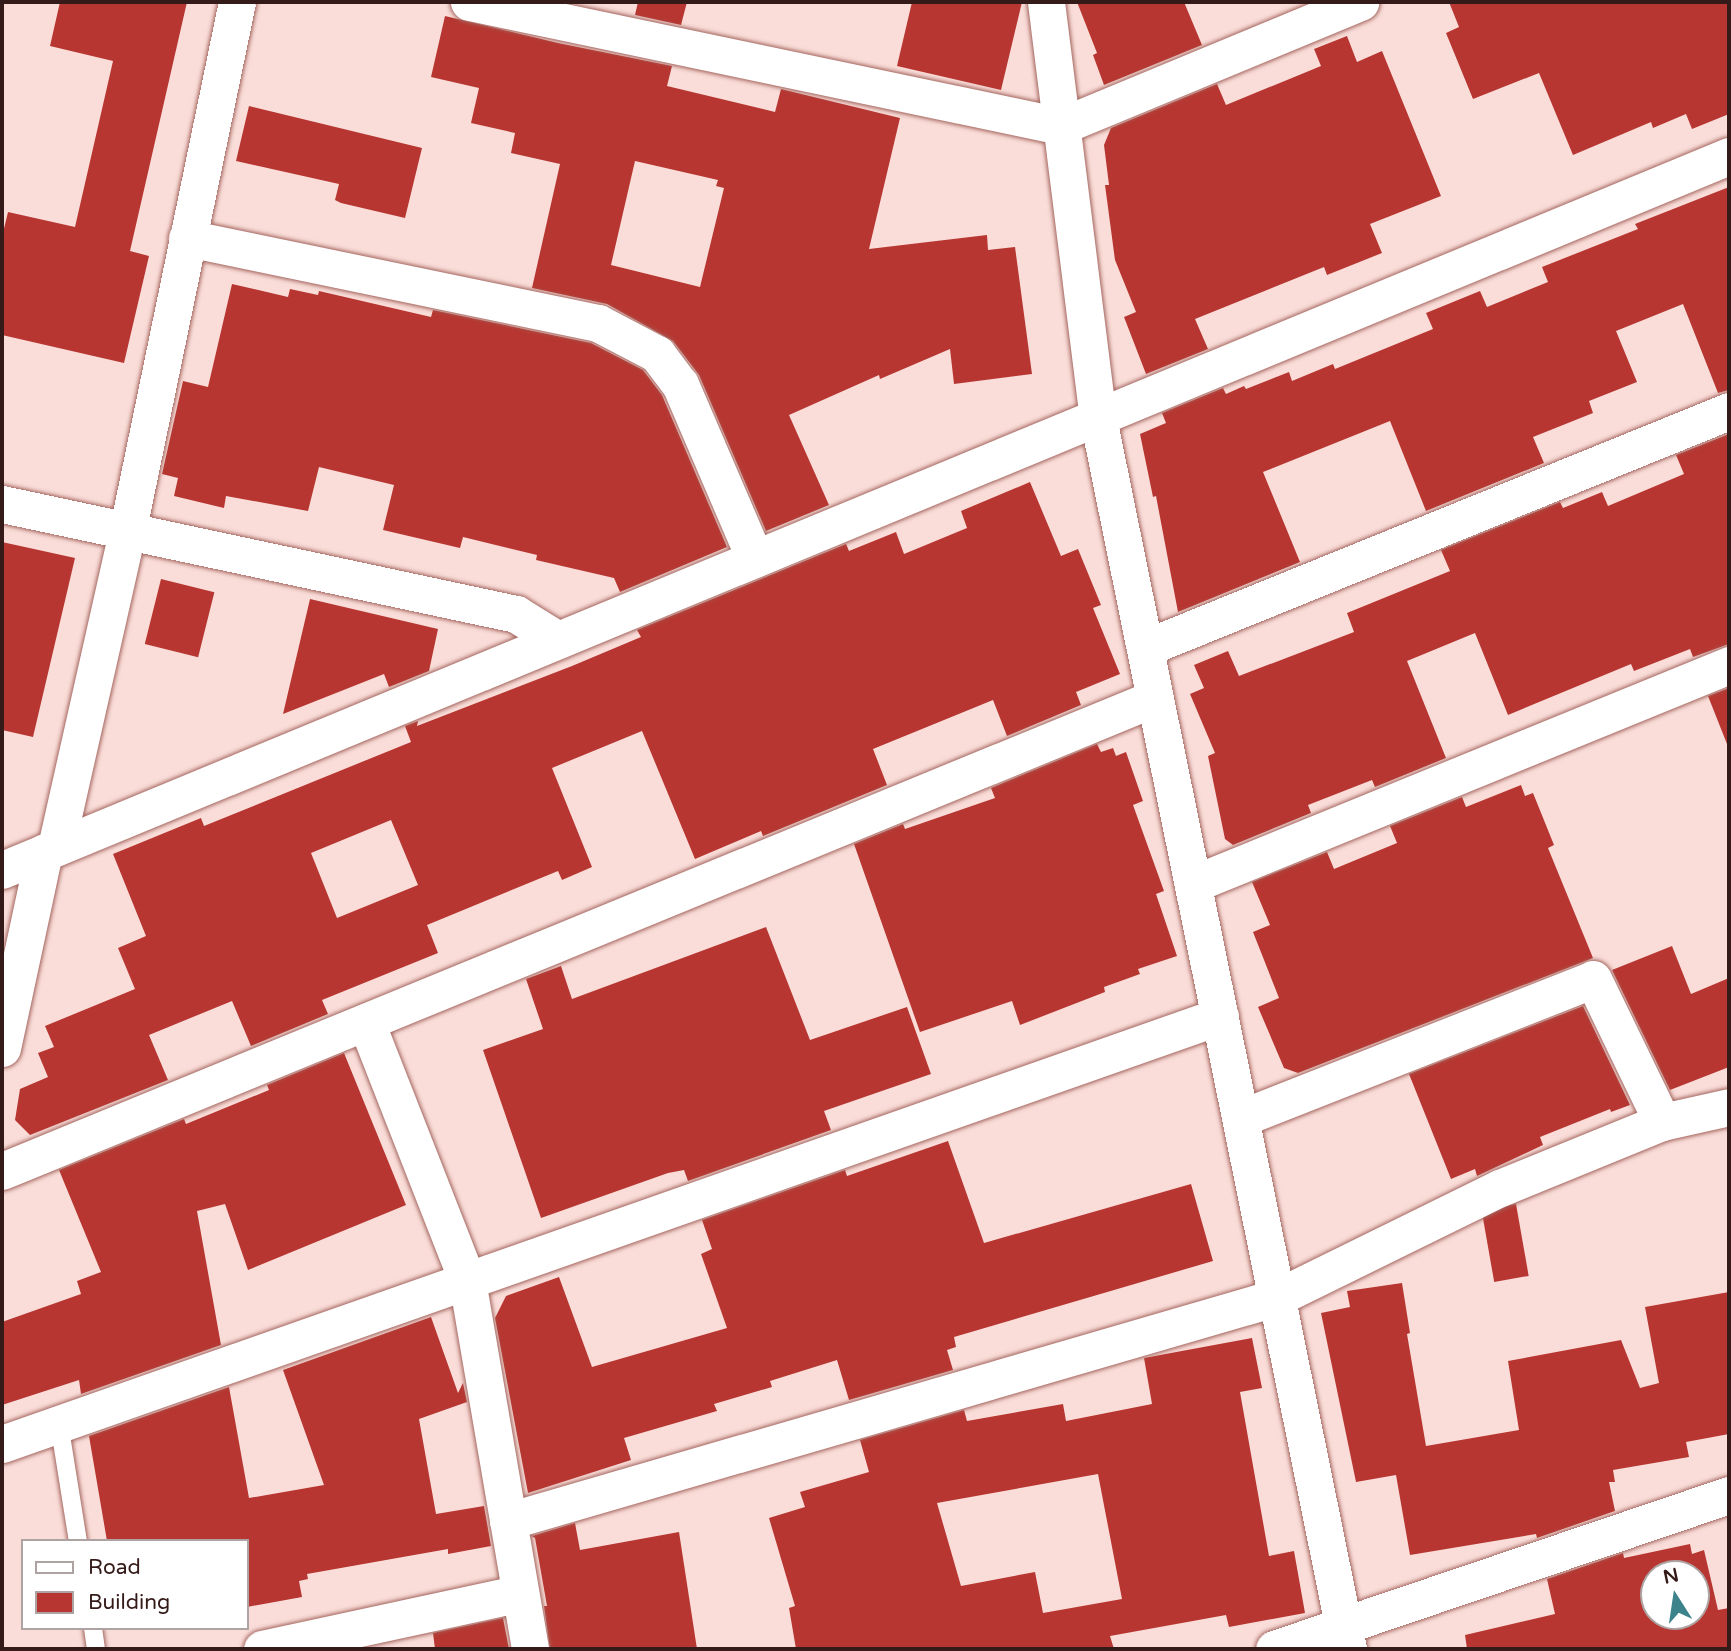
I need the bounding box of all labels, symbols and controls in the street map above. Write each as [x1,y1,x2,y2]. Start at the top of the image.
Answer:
legend [21,1539,248,1630]
text: Road [88,1555,141,1580]
north arrow [1640,1560,1710,1630]
text: N [1661,1564,1681,1589]
text: Building [88,1590,170,1615]

